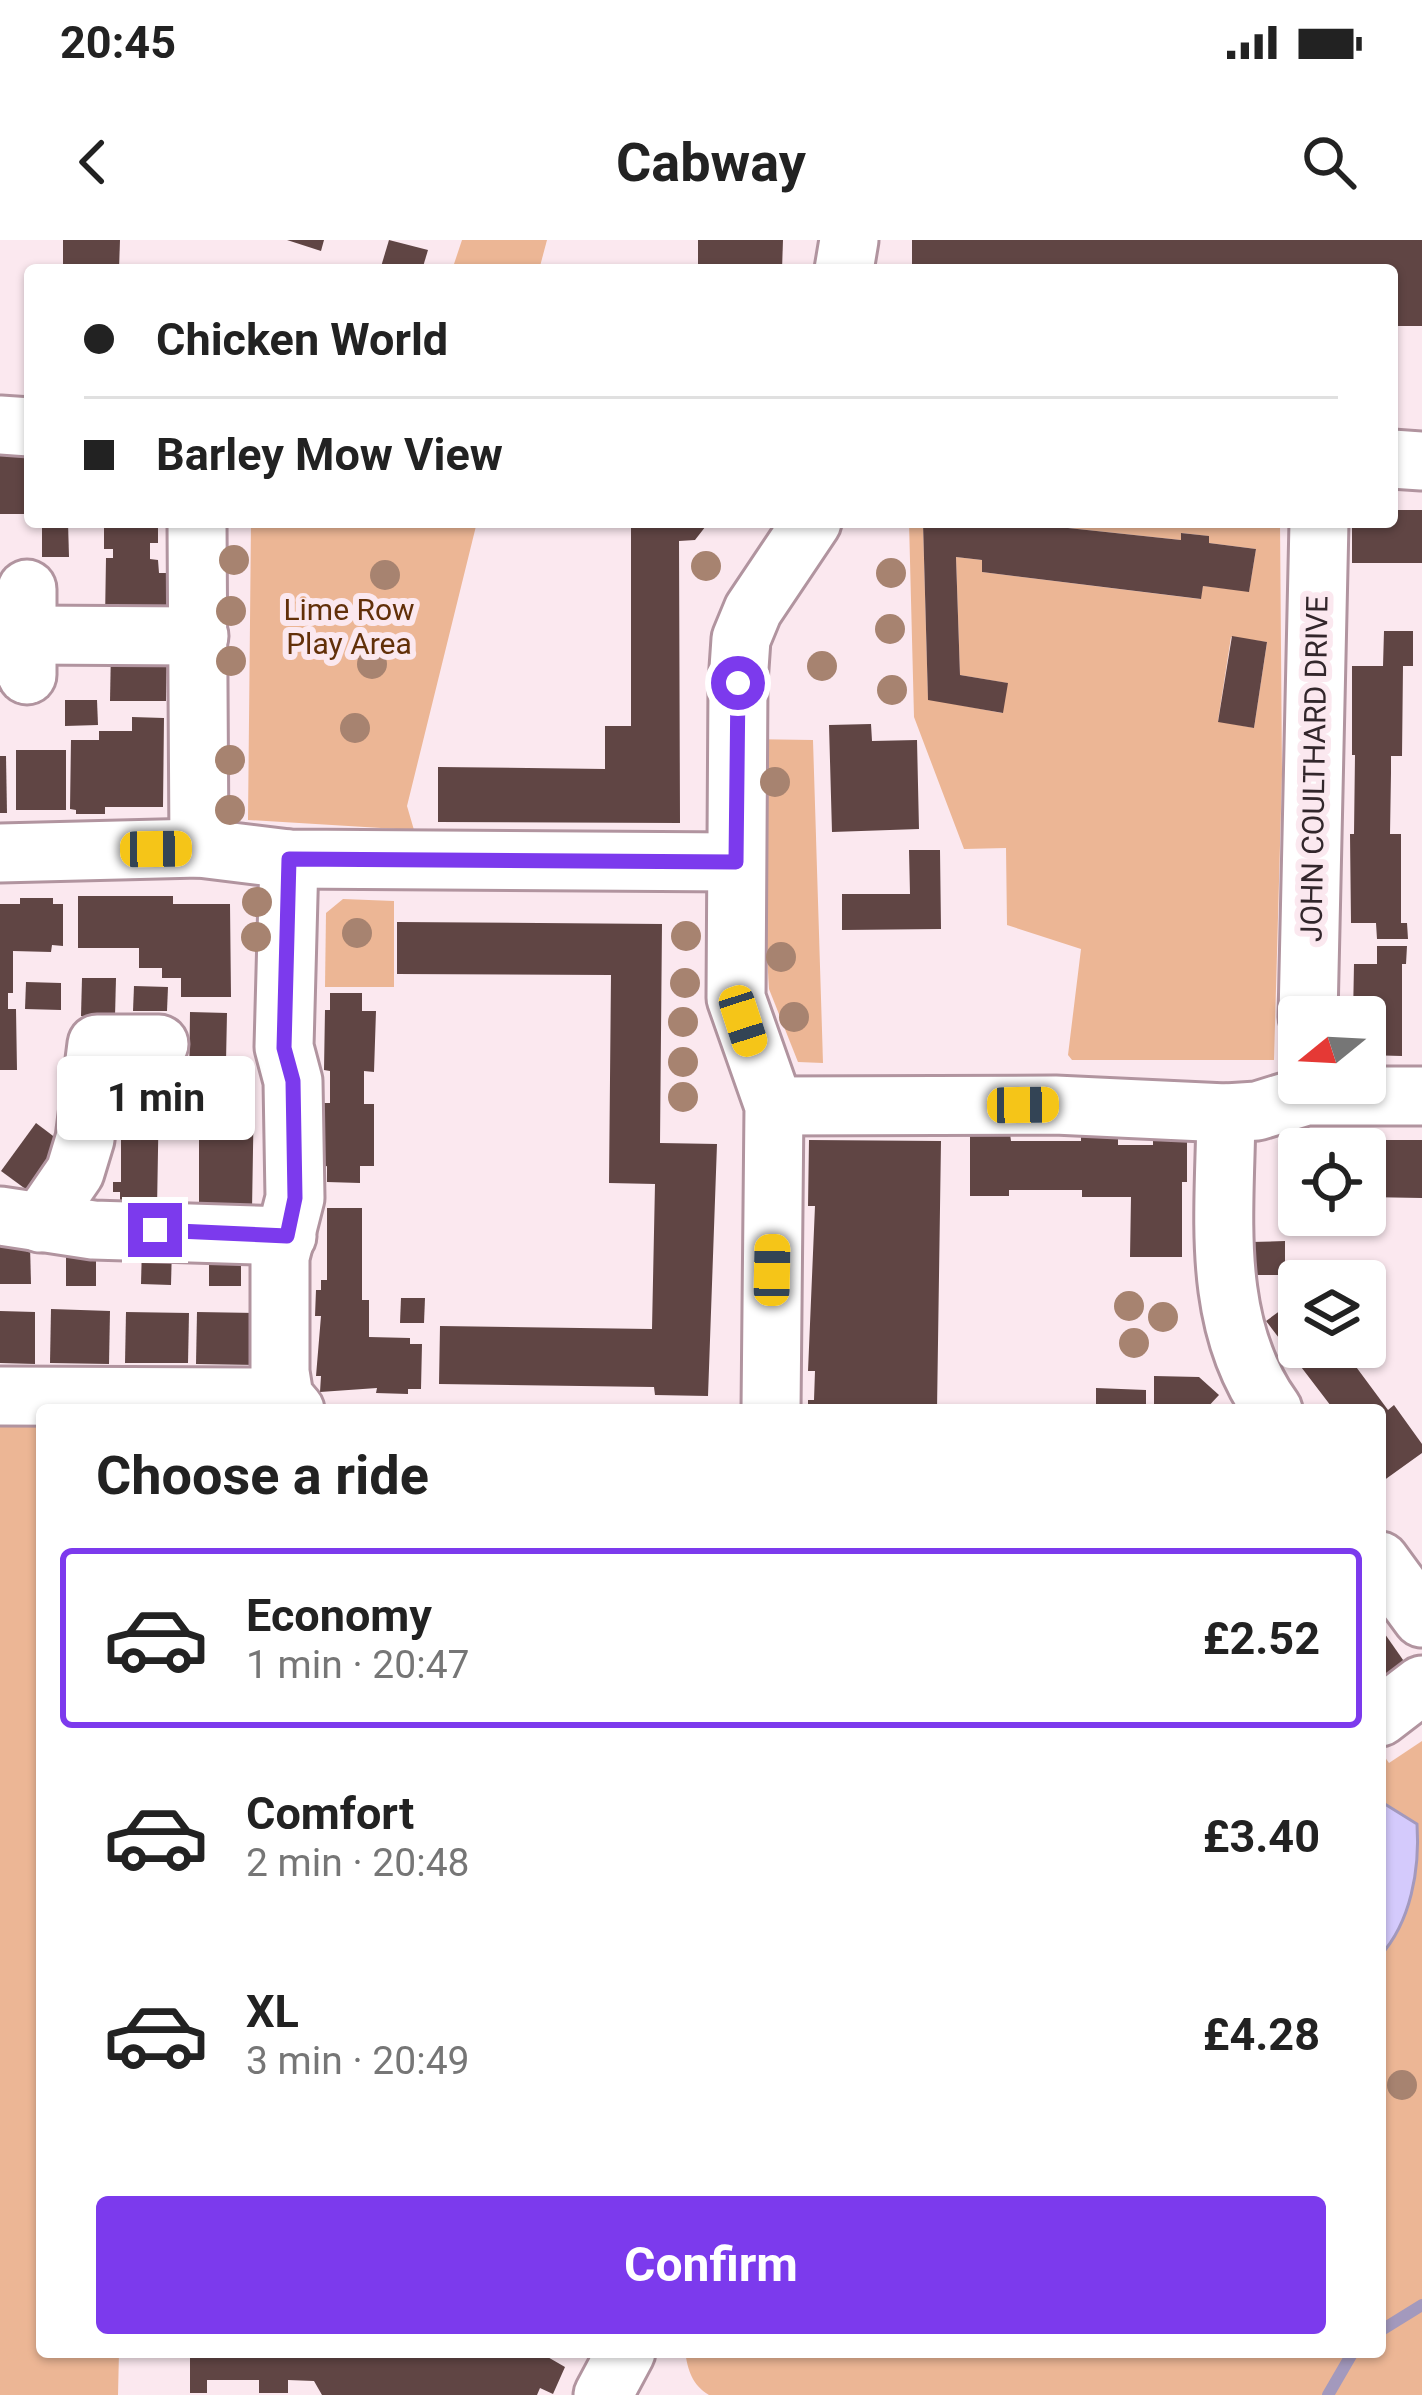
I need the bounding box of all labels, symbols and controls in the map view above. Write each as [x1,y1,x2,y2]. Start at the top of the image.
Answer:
text: 20:45 [60,16,176,69]
icon: back [60,129,126,195]
icon: search [1296,129,1362,195]
text: Cabway [616,131,806,194]
text: Chicken World [156,313,448,366]
text: Barley Mow View [156,428,503,481]
park label: Lime Row Play Area [283,592,415,661]
street label: JOHN COULTHARD DRIVE [1293,596,1335,942]
route start [711,656,765,710]
car [120,830,192,868]
car [715,981,771,1061]
north arrow [1278,996,1386,1104]
map controls [1278,996,1386,1368]
callout: 1 min [56,1056,254,1140]
text: 1 min [107,1075,205,1121]
car [987,1086,1059,1124]
button: locate [1278,1128,1386,1236]
route end [128,1203,182,1257]
car [753,1234,791,1306]
button: layers [1278,1260,1386,1368]
text: Choose a ride [96,1444,429,1507]
icon: car [102,1584,210,1692]
text: Economy [246,1589,432,1642]
text: £2.52 [1203,1612,1320,1665]
text: 1 min · 20:47 [246,1642,469,1688]
icon: car [102,1782,210,1890]
text: Comfort [246,1787,414,1840]
text: £3.40 [1203,1810,1320,1863]
text: 2 min · 20:48 [246,1840,469,1886]
icon: car [102,1980,210,2088]
text: XL [246,1985,299,2038]
text: £4.28 [1203,2008,1320,2061]
text: 3 min · 20:49 [246,2038,469,2084]
button: Confirm [96,2196,1326,2334]

